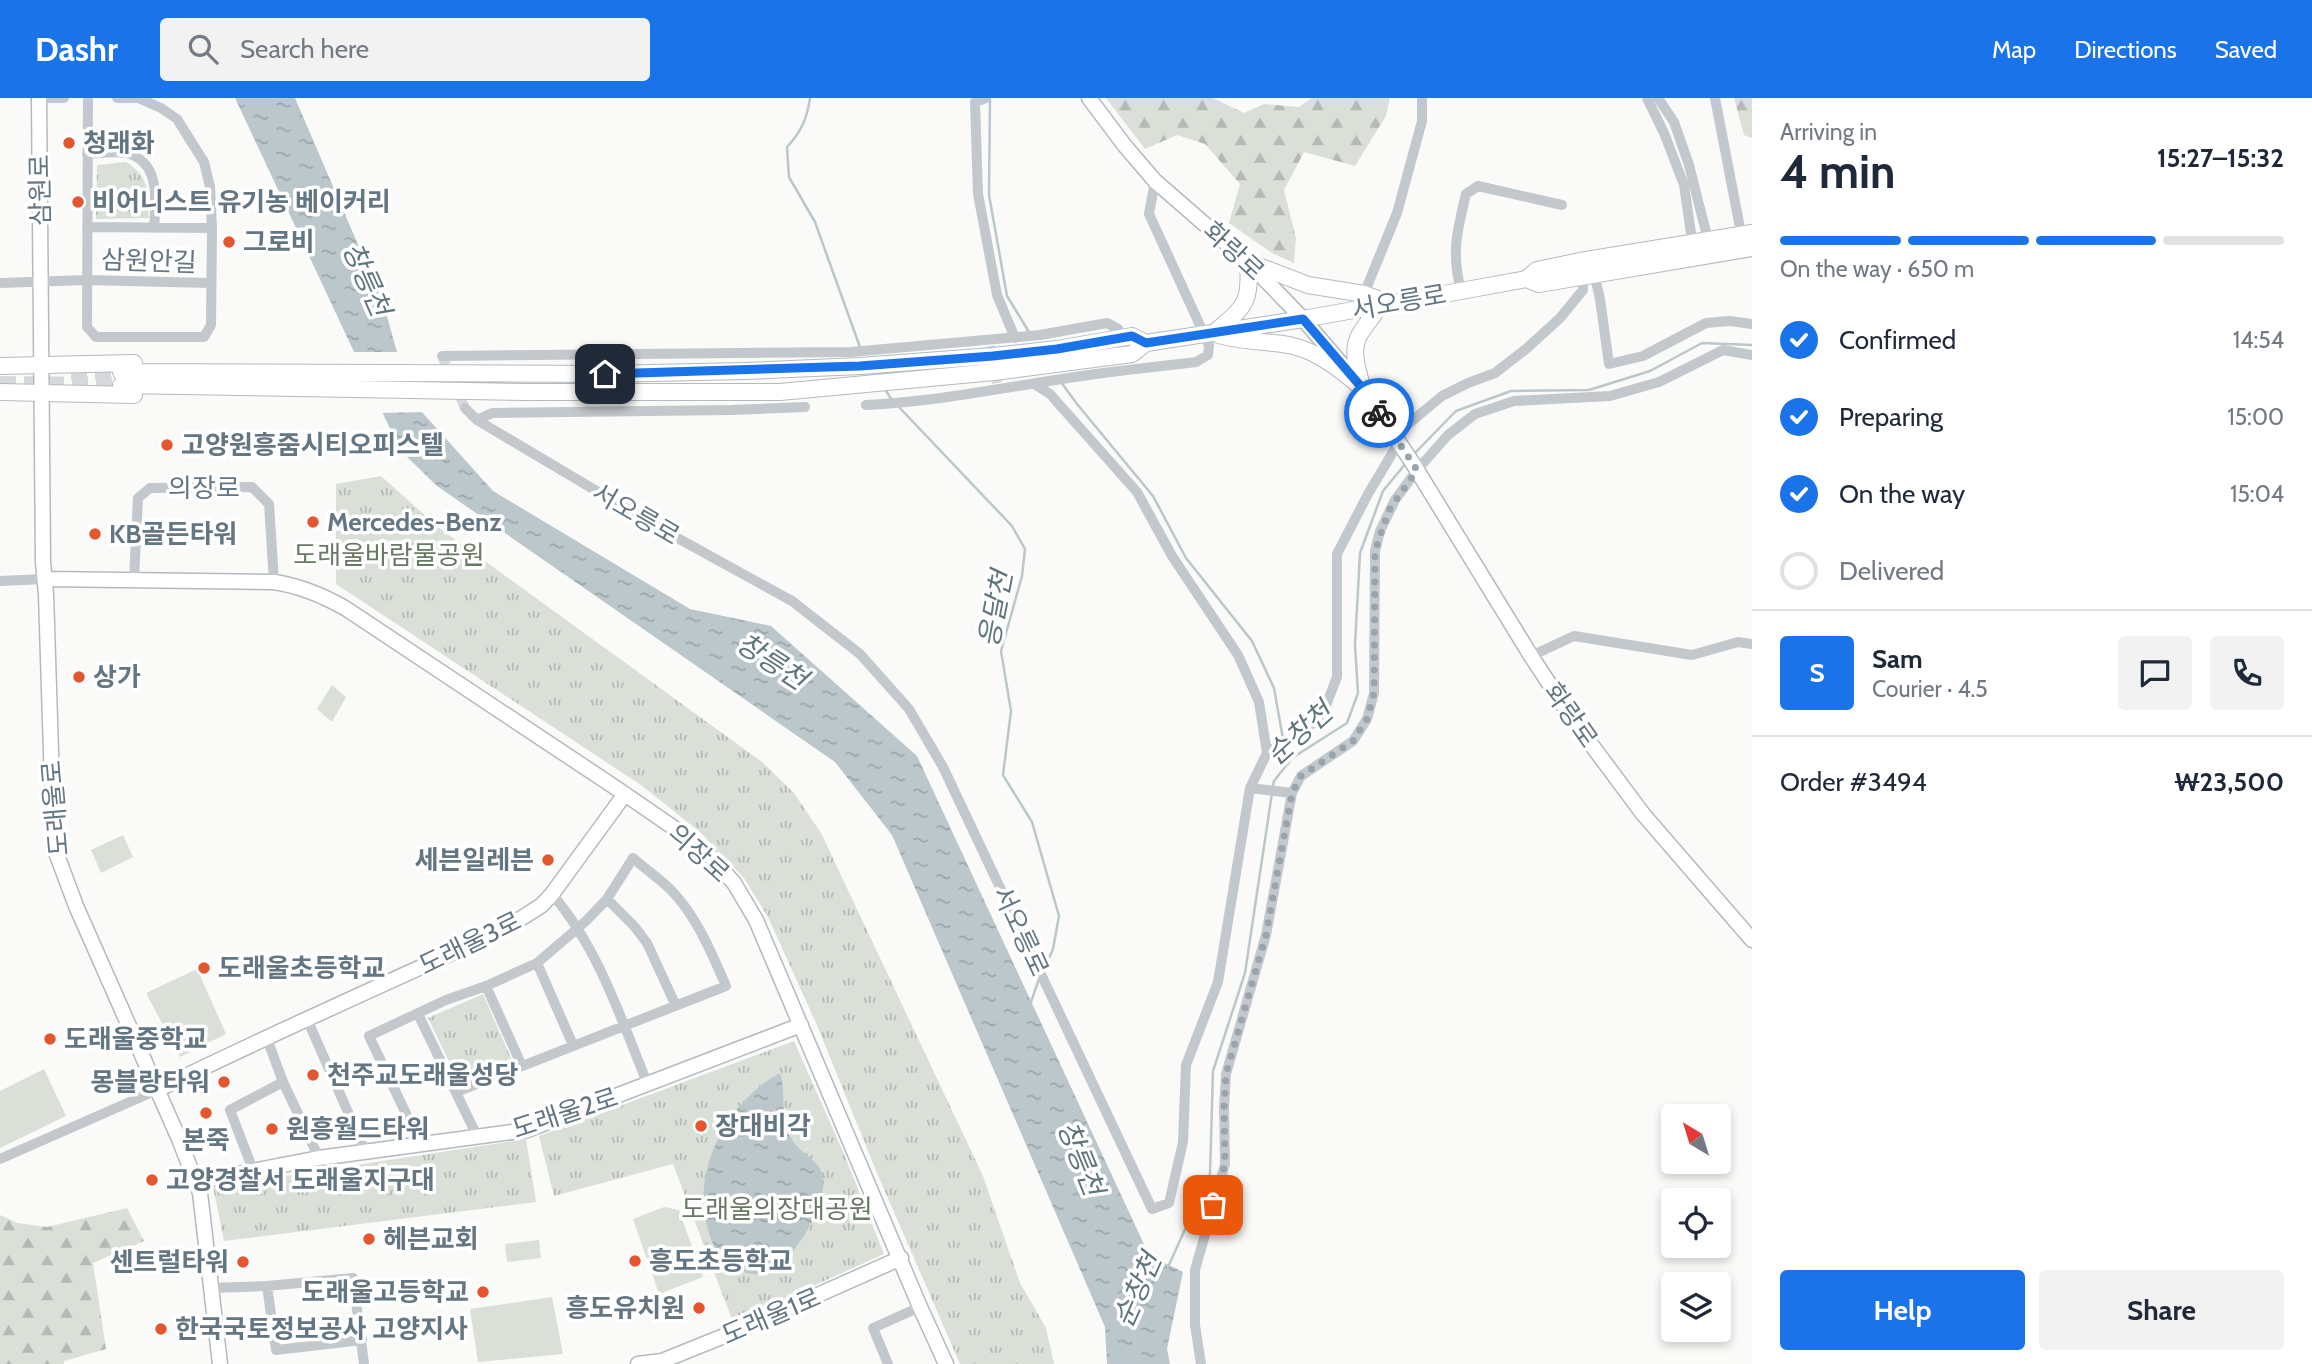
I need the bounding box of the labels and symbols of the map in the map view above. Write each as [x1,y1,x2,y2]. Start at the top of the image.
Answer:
place label: 청래화 [83,127,155,159]
marker: 청래화 [61,135,77,151]
street label: 삼원로 [23,154,57,226]
place label: 비어니스트 유기농 베이커리 [92,186,391,218]
marker: 비어니스트 유기농 베이커리 [70,194,86,210]
street label: 화랑로 [1197,215,1271,287]
place label: 그로비 [243,226,315,258]
marker: 그로비 [221,234,237,250]
water label: 창릉천 [336,237,400,324]
street label: 삼원안길 [101,243,197,279]
street label: 서오릉로 [1349,278,1449,326]
pin [575,344,635,404]
courier [1344,378,1414,448]
place label: 고양원흥줌시티오피스텔 [181,429,444,461]
marker: 고양원흥줌시티오피스텔 [159,437,175,453]
street label: 의장로 [168,472,240,504]
street label: 서오릉로 [587,476,685,552]
place label: Mercedes-Benz [327,506,502,538]
marker: Mercedes-Benz [305,514,321,530]
place label: KB골든타워 [109,518,237,550]
marker: KB골든타워 [87,526,103,542]
park label: 도래울바람물공원 [293,539,485,571]
water label: 응달천 [971,565,1020,650]
water label: 창릉천 [730,626,816,698]
place label: 상가 [93,661,141,693]
marker: 상가 [71,669,87,685]
street label: 화랑로 [1537,676,1605,754]
water label: 순창천 [1259,692,1341,771]
street label: 도래울로 [35,759,75,857]
street label: 의장로 [662,817,736,889]
place label: 세븐일레븐 [414,844,534,876]
marker: 세븐일레븐 [540,852,556,868]
street label: 서오릉로 [986,881,1056,981]
street label: 도래울3로 [414,905,526,981]
place label: 도래울초등학교 [218,952,385,984]
marker: 도래울초등학교 [196,960,212,976]
place label: 도래울중학교 [64,1023,208,1055]
marker: 도래울중학교 [42,1031,58,1047]
place label: 천주교도래울성당 [327,1059,518,1091]
place label: 몽블랑타워 [90,1066,210,1098]
marker: 천주교도래울성당 [305,1067,321,1083]
marker: 몽블랑타워 [216,1074,232,1090]
street label: 도래울2로 [508,1081,622,1145]
north arrow [1661,1104,1731,1174]
marker: 본죽 [198,1105,214,1121]
place label: 장대비각 [715,1110,811,1142]
place label: 원흥월드타워 [286,1113,430,1145]
water label: 창릉천 [1051,1116,1112,1203]
marker: 장대비각 [693,1118,709,1134]
marker: 원흥월드타워 [264,1121,280,1137]
place label: 본죽 [182,1124,230,1156]
place label: 고양경찰서 도래울지구대 [166,1164,435,1196]
marker: 고양경찰서 도래울지구대 [144,1172,160,1188]
pin [1183,1175,1243,1235]
park label: 도래울의장대공원 [681,1193,873,1225]
place label: 헤븐교회 [383,1223,479,1255]
marker: 헤븐교회 [361,1231,377,1247]
place label: 흥도초등학교 [649,1245,793,1277]
water label: 순창천 [1106,1245,1170,1332]
place label: 센트럴타워 [109,1246,229,1278]
marker: 흥도초등학교 [627,1253,643,1269]
marker: 센트럴타워 [235,1254,251,1270]
place label: 도래울고등학교 [302,1276,469,1308]
street label: 도래울1로 [717,1281,825,1351]
marker: 도래울고등학교 [475,1284,491,1300]
place label: 흥도유치원 [565,1292,685,1324]
marker: 흥도유치원 [691,1300,707,1316]
place label: 한국국토정보공사 고양지사 [175,1313,468,1345]
marker: 한국국토정보공사 고양지사 [153,1321,169,1337]

